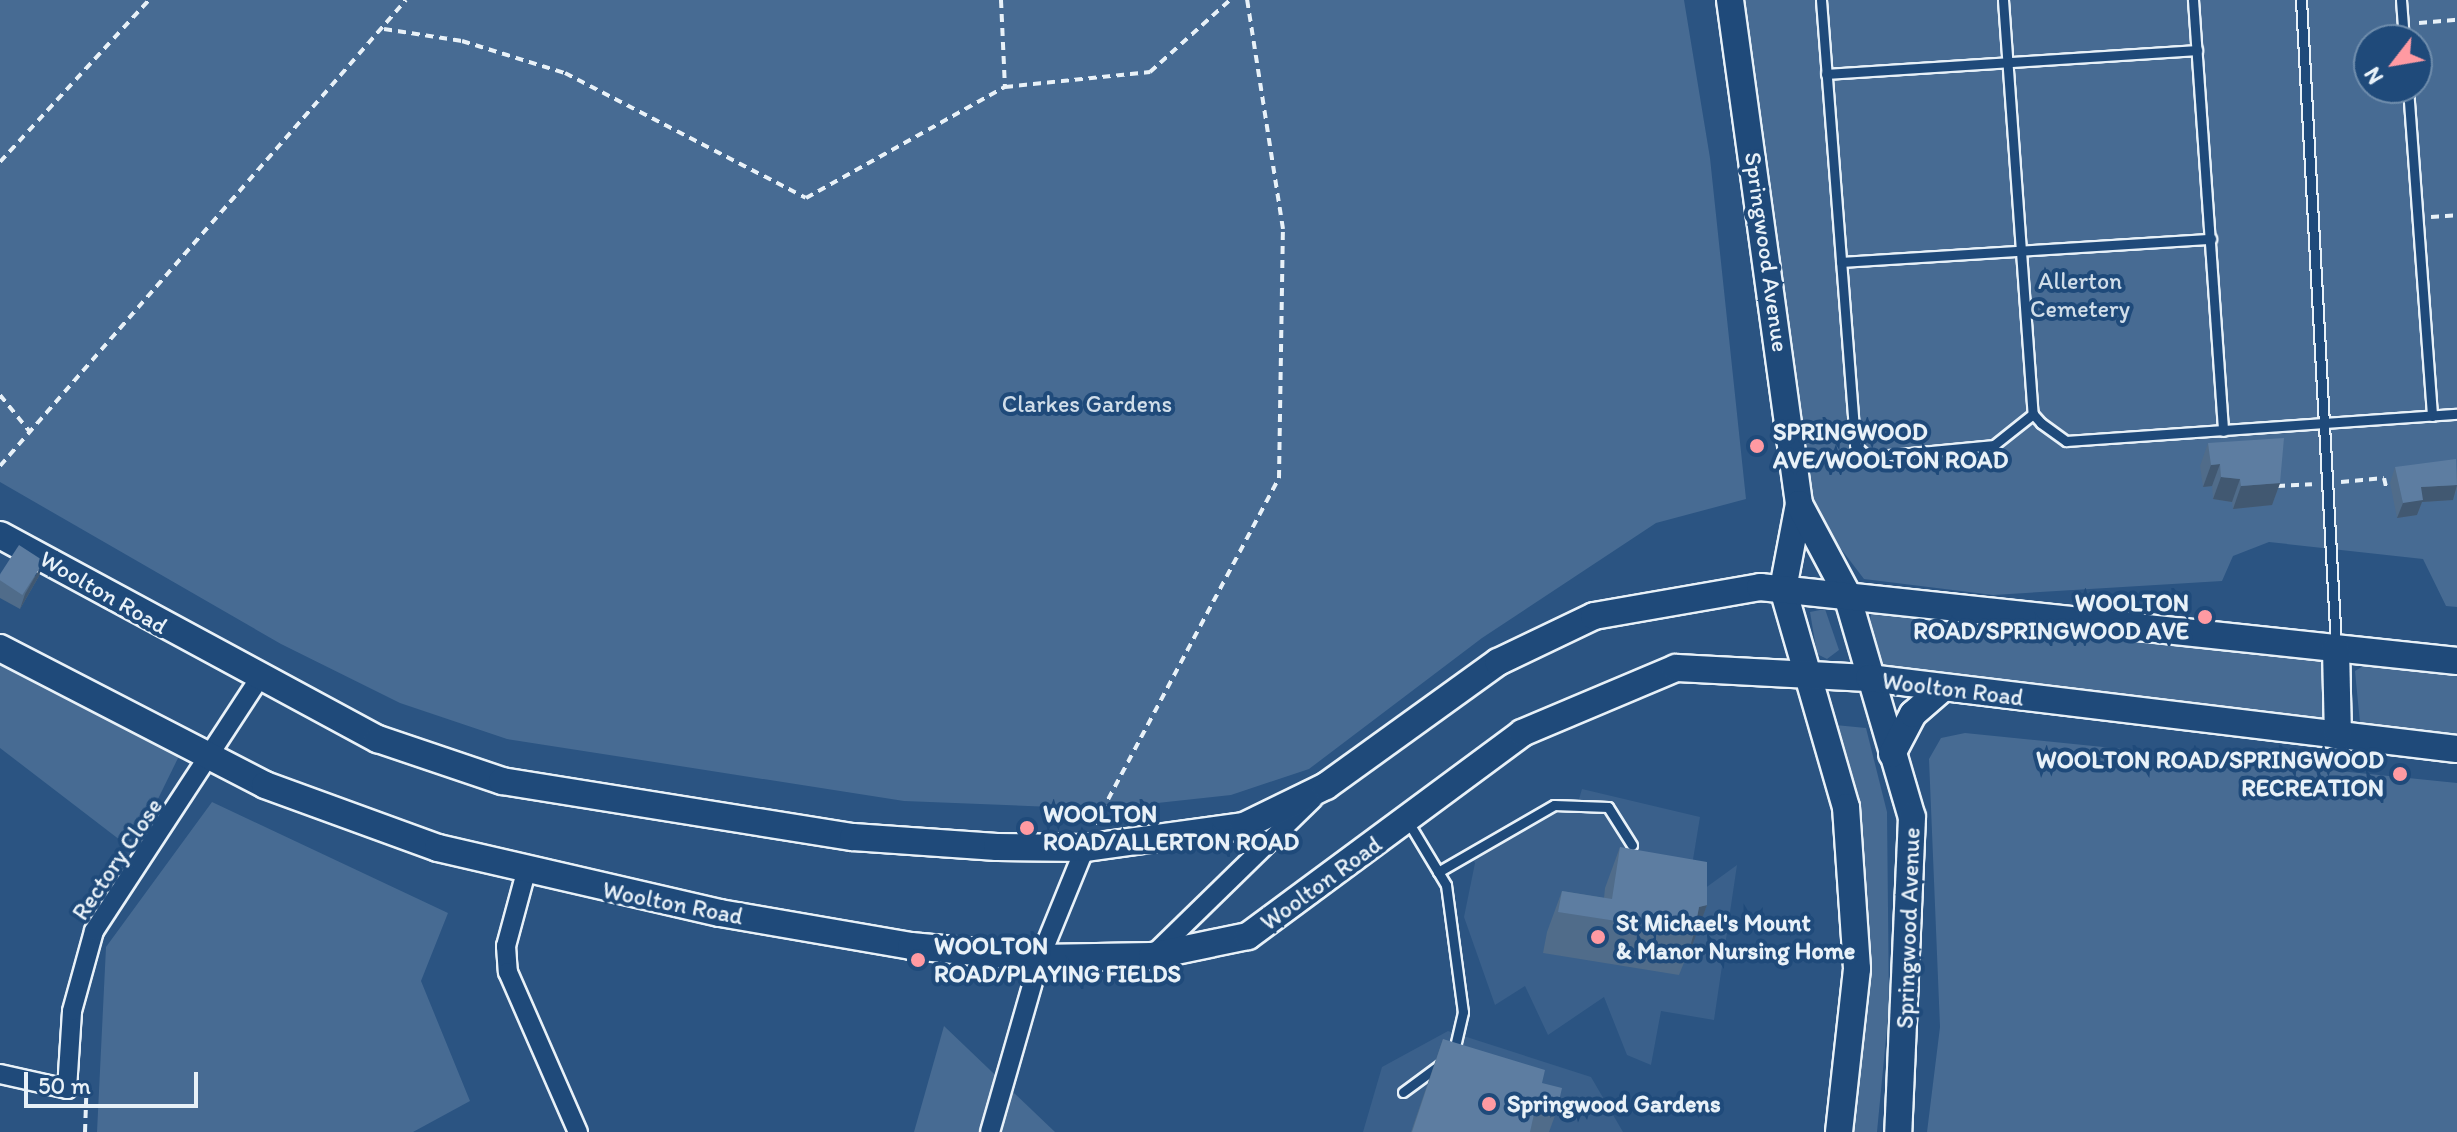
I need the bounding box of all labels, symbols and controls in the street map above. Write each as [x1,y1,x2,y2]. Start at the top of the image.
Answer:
north arrow [2353,24,2433,104]
text: N [2358,62,2389,89]
street label: Springwood Avenue [1739,150,1795,354]
park label: Allerton Cemetery [2030,267,2130,323]
park label: Clarkes Gardens [1002,390,1172,418]
place label: SPRINGWOOD AVE/WOOLTON ROAD [1773,418,2007,474]
marker: SPRINGWOOD AVE/WOOLTON ROAD [1748,437,1766,455]
street label: Woolton Road [35,544,173,640]
place label: WOOLTON ROAD/SPRINGWOOD AVE [1914,589,2189,645]
marker: WOOLTON ROAD/SPRINGWOOD AVE [2196,608,2214,626]
street label: Woolton Road [1880,666,2026,712]
place label: WOOLTON ROAD/SPRINGWOOD RECREATION [2037,746,2384,802]
marker: WOOLTON ROAD/SPRINGWOOD RECREATION [2391,765,2409,783]
street label: Rectory Close [66,793,168,925]
place label: WOOLTON ROAD/ALLERTON ROAD [1043,800,1298,856]
marker: WOOLTON ROAD/ALLERTON ROAD [1018,819,1036,837]
street label: Springwood Avenue [1890,827,1926,1029]
street label: Woolton Road [1255,829,1387,937]
street label: Woolton Road [600,875,746,931]
place label: St Michael's Mount & Manor Nursing Home [1616,909,1856,965]
marker: St Michael's Mount & Manor Nursing Home [1587,926,1609,948]
place label: WOOLTON ROAD/PLAYING FIELDS [934,932,1182,988]
marker: WOOLTON ROAD/PLAYING FIELDS [909,951,927,969]
scale bar [28,1056,202,1106]
text: 50 m [38,1071,91,1100]
place label: Springwood Gardens [1507,1090,1721,1118]
marker: Springwood Gardens [1478,1093,1500,1115]

